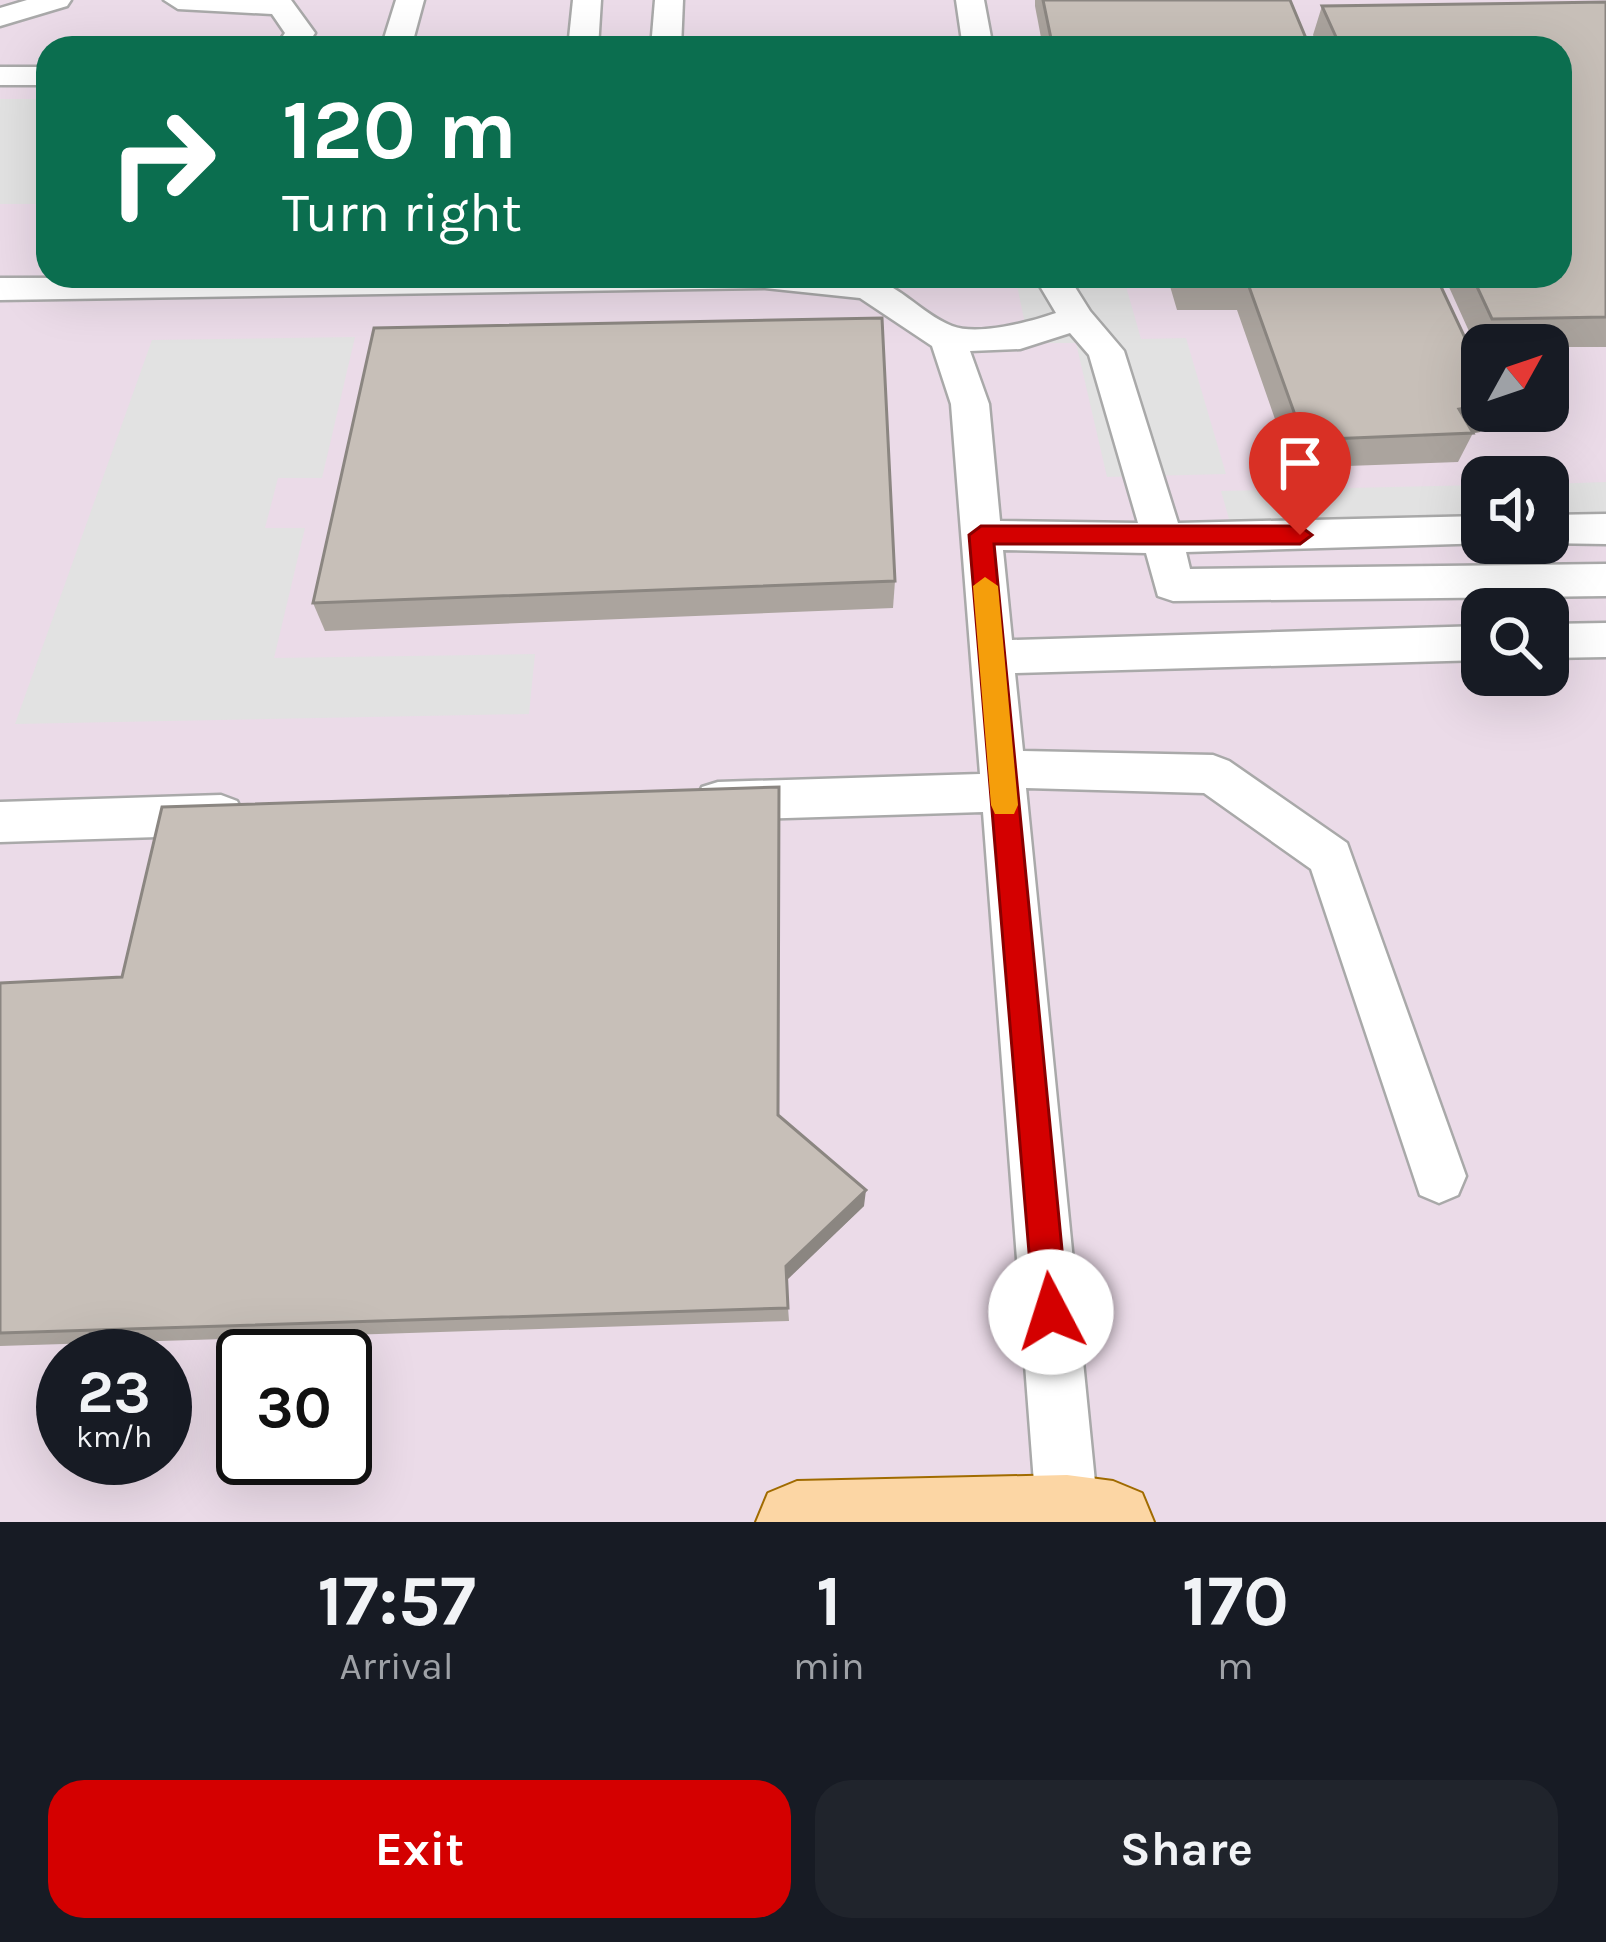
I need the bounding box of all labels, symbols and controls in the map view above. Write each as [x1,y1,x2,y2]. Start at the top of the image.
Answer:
text: 120 m [282,81,517,179]
icon: right [84,84,240,240]
text: Turn right [282,181,522,245]
north arrow [1461,324,1569,432]
map controls [1461,324,1569,696]
pin [1249,412,1351,535]
icon: arrive [1267,430,1333,496]
button: sound [1461,456,1569,564]
button: search [1461,588,1569,696]
position arrow [988,1249,1114,1375]
speed limit sign: 30 [216,1329,372,1485]
text: 23 [77,1357,151,1427]
text: km/h [76,1419,152,1455]
text: 17:57 [317,1559,476,1643]
text: 1 [816,1559,842,1643]
text: 170 [1182,1559,1289,1643]
text: Arrival [339,1643,454,1689]
text: min [793,1643,865,1689]
text: m [1217,1643,1254,1689]
button: Exit [48,1780,791,1918]
button: Share [815,1780,1558,1918]

